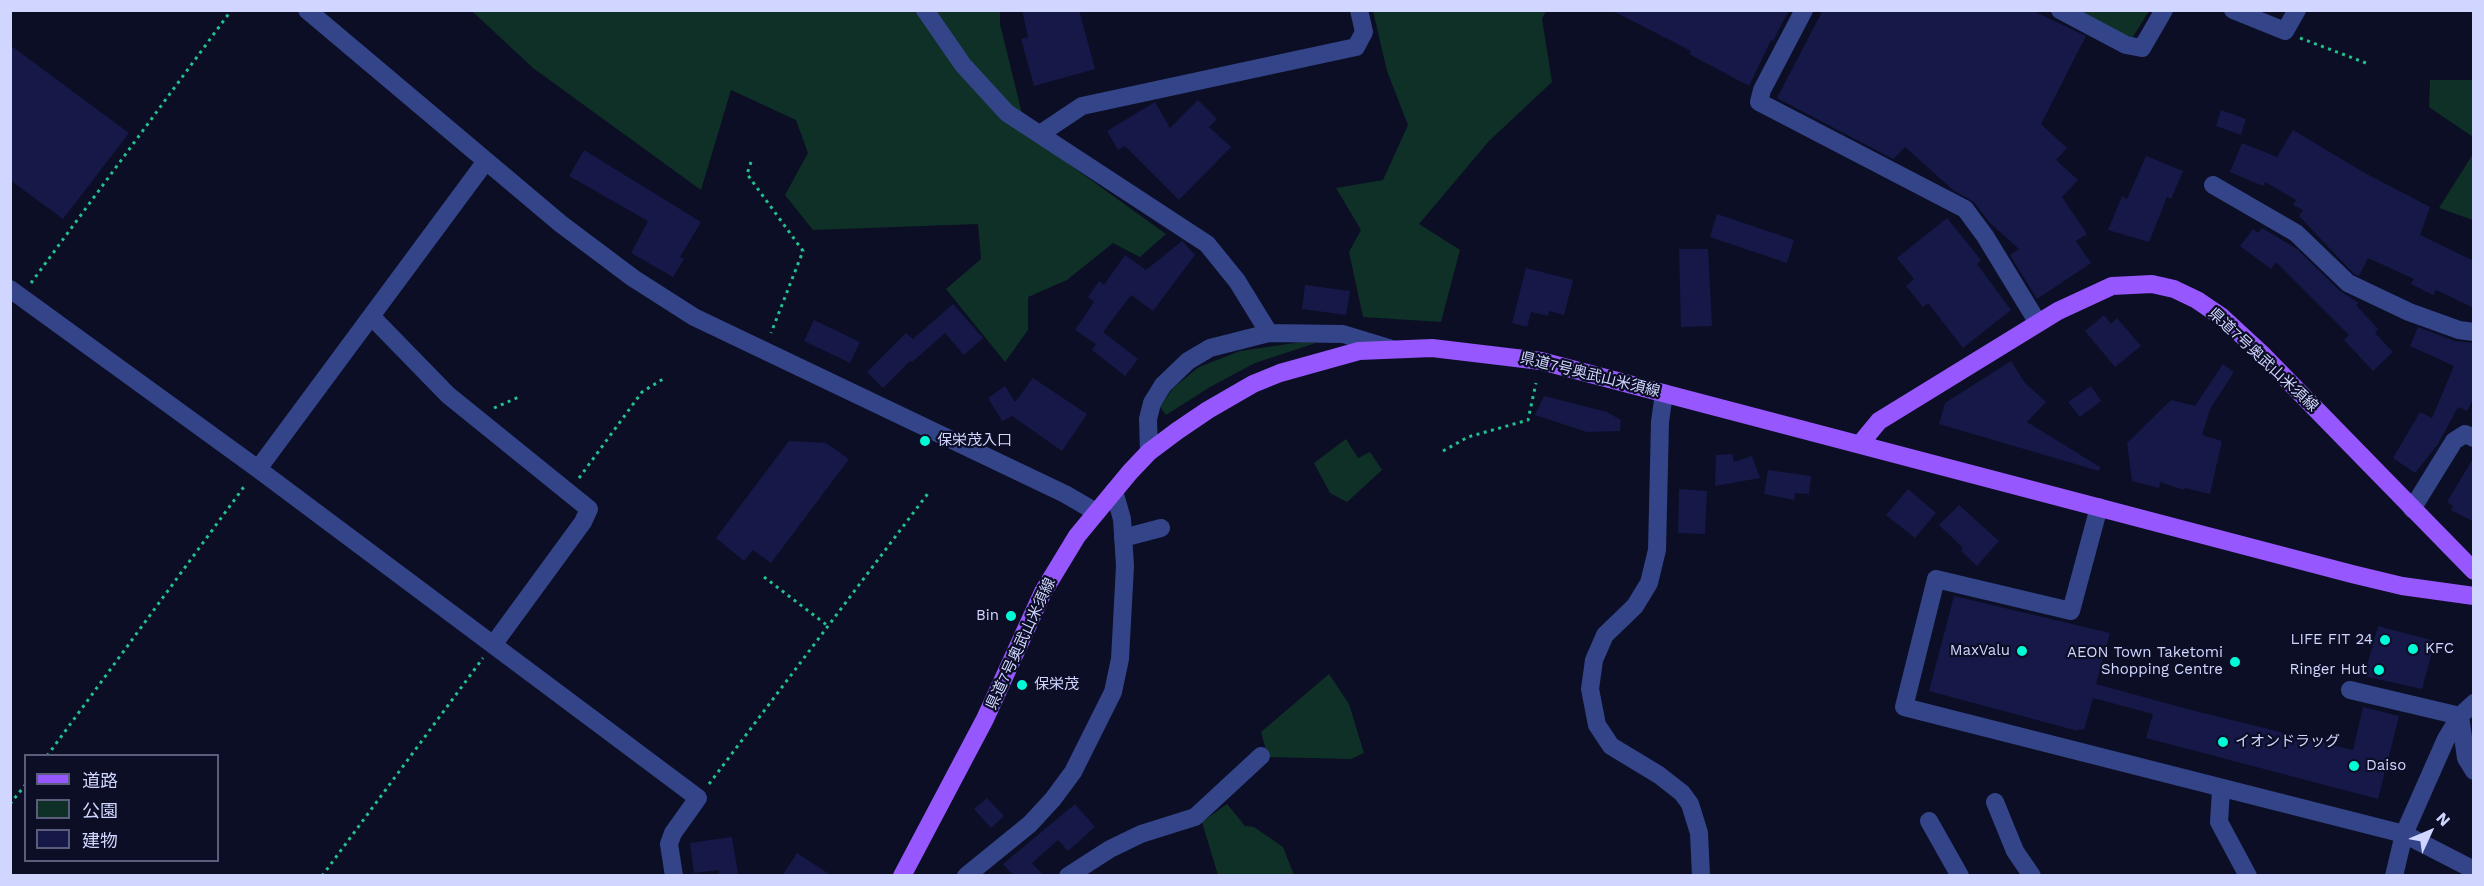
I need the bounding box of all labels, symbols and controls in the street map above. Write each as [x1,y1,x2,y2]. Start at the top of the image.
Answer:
street label: 県道7号奥武山米須線 [2204,305,2322,415]
street label: 県道7号奥武山米須線 [1518,349,1662,401]
place label: 保栄茂入口 [937,432,1012,450]
marker: 保栄茂入口 [918,434,932,448]
street label: 県道7号奥武山米須線 [983,575,1059,713]
place label: Bin [976,607,999,625]
marker: Bin [1004,609,1018,623]
place label: LIFE FIT 24 [2291,631,2373,649]
marker: LIFE FIT 24 [2378,633,2392,647]
place label: KFC [2425,640,2454,658]
place label: MaxValu [1950,642,2010,660]
marker: KFC [2406,642,2420,656]
marker: MaxValu [2015,644,2029,658]
place label: AEON Town Taketomi Shopping Centre [2067,644,2223,679]
marker: AEON Town Taketomi Shopping Centre [2228,655,2242,669]
place label: Ringer Hut [2290,661,2367,679]
marker: Ringer Hut [2372,663,2386,677]
place label: 保栄茂 [1034,676,1079,694]
marker: 保栄茂 [1015,678,1029,692]
place label: イオンドラッグ [2235,733,2340,751]
marker: イオンドラッグ [2216,735,2230,749]
legend [24,754,219,862]
place label: Daiso [2366,757,2406,775]
marker: Daiso [2347,759,2361,773]
text: 道路 [82,770,118,791]
text: 公園 [82,800,118,821]
north arrow [2400,802,2460,862]
text: N [2432,808,2454,830]
text: 建物 [82,830,118,851]

